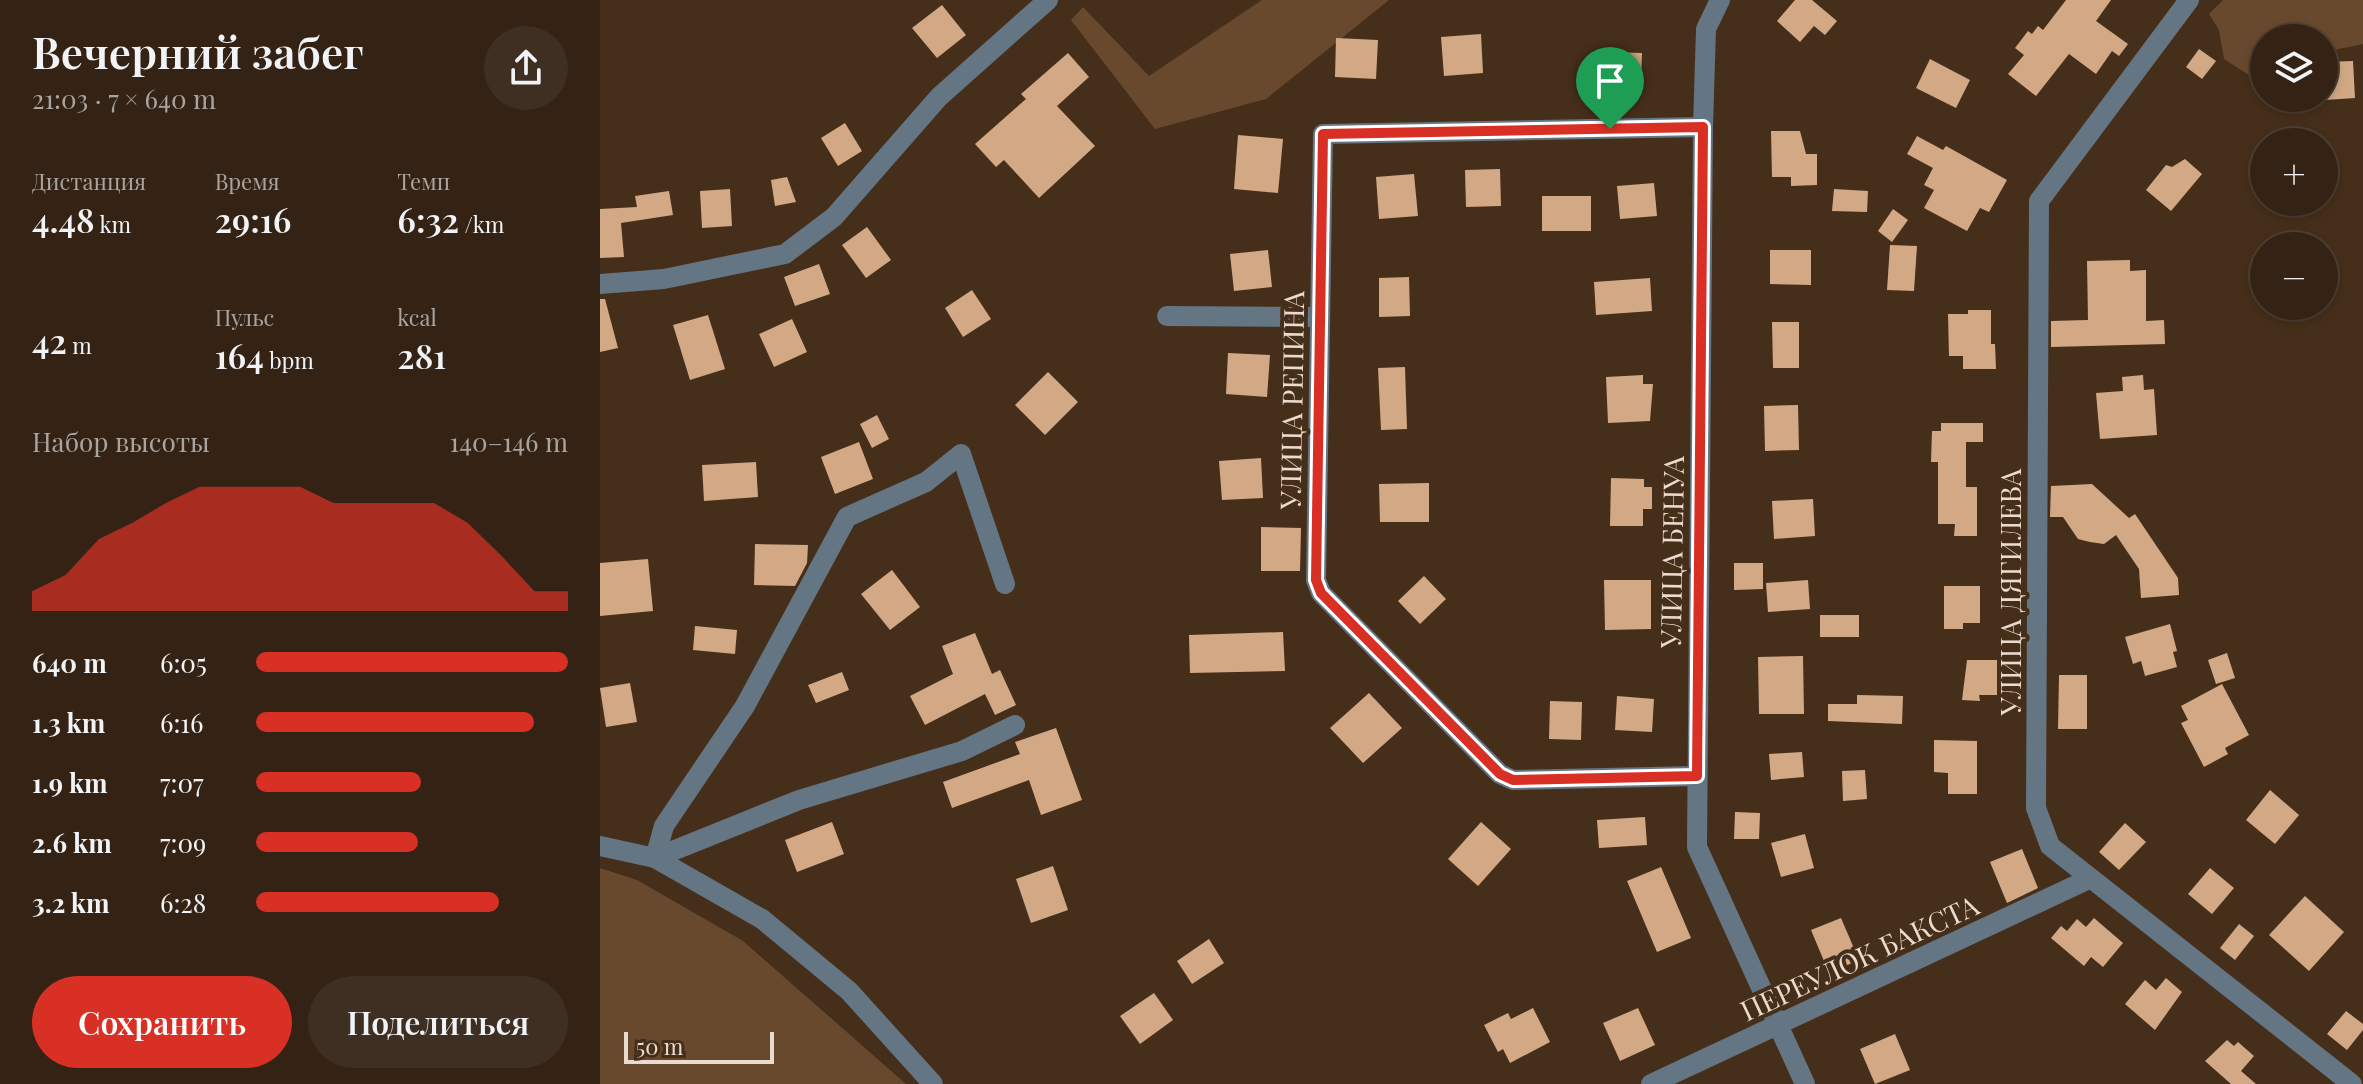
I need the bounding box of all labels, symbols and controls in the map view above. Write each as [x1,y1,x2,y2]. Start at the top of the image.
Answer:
text: Вечерний забег [32,21,364,80]
map controls [2250,24,2338,320]
button: layers [2250,24,2338,112]
button: share [484,26,568,110]
pin [1576,47,1644,129]
icon: arrive [1588,59,1632,103]
text: 21:03 · 7 × 640 m [32,81,216,116]
button: + [2250,128,2338,216]
text: Дистанция [32,166,146,196]
text: Время [215,166,280,196]
text: Темп [397,166,450,196]
text: 4.48 [32,196,95,242]
text: 29:16 [215,196,291,242]
text: 6:32 [397,196,459,242]
text: km [95,209,131,239]
text: /km [459,209,504,239]
button: − [2250,232,2338,320]
street label: УЛИЦА РЕПИНА [1271,290,1311,511]
text: Пульс [215,302,274,332]
text: kcal [397,302,437,332]
text: 42 [32,317,67,363]
text: m [67,330,92,360]
text: 164 [215,332,264,378]
text: 281 [397,332,446,378]
text: bpm [264,345,314,375]
text: Набор высоты [32,424,210,459]
text: 140–146 m [450,424,568,459]
street label: УЛИЦА БЕНУА [1651,455,1691,649]
street label: УЛИЦА ДЯГИЛЕВА [1991,468,2028,716]
text: 640 m [32,645,107,680]
text: 6:05 [160,645,207,680]
text: 1.3 km [32,705,105,740]
text: 6:16 [160,705,203,740]
text: 1.9 km [32,765,108,800]
text: 7:07 [160,765,204,800]
text: 2.6 km [32,825,112,860]
text: 7:09 [160,825,206,860]
text: 3.2 km [32,885,110,920]
text: 6:28 [160,885,206,920]
street label: ПЕРЕУЛОК БАКСТА [1734,885,1984,1028]
button: Сохранить [32,976,292,1068]
button: Поделиться [308,976,568,1068]
scale bar [624,1028,774,1064]
text: 50 m [636,1031,683,1061]

